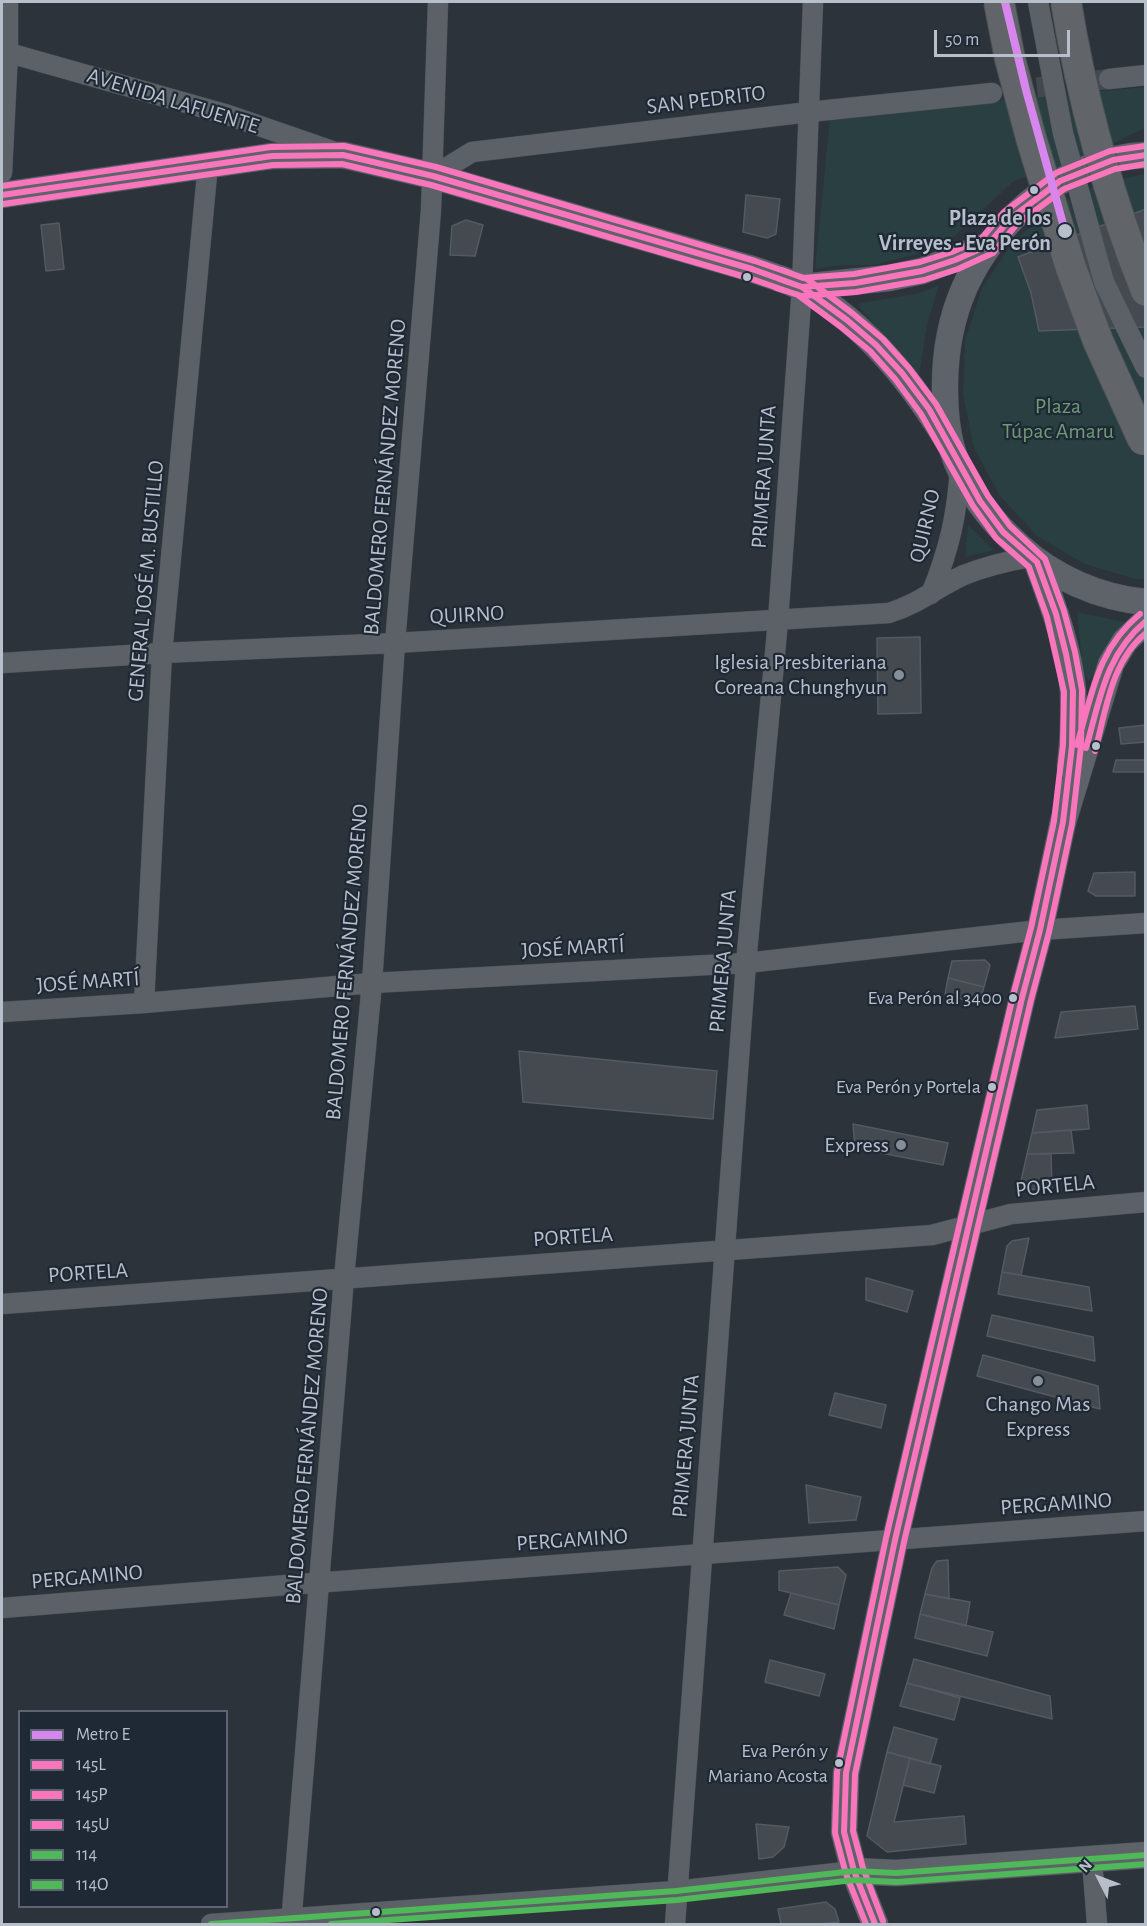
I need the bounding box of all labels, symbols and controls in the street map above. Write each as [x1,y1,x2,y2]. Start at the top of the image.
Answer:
scale bar [937,18,1074,56]
text: 50 m [945,31,979,49]
street label: AVENIDA LAFUENTE [84,62,262,140]
street label: SAN PEDRITO [645,80,767,120]
unlabelled marker [1028,184,1040,196]
place label: Plaza de los Virreyes - Eva Perón [879,205,1051,256]
marker: Plaza de los Virreyes - Eva Perón [1056,222,1074,240]
unlabelled marker [741,271,753,283]
street label: BALDOMERO FERNÁNDEZ MORENO [358,318,412,636]
park label: Plaza Túpac Amaru [1002,393,1114,445]
street label: PRIMERA JUNTA [746,404,782,550]
street label: GENERAL JOSÉ M. BUSTILLO [122,459,170,703]
street label: QUIRNO [904,487,946,565]
street label: QUIRNO [429,600,505,630]
place label: Iglesia Presbiteriana Coreana Chunghyun [714,649,887,700]
marker: Iglesia Presbiteriana Coreana Chunghyun [892,668,906,682]
unlabelled marker [1090,740,1102,752]
street label: BALDOMERO FERNÁNDEZ MORENO [320,803,374,1121]
street label: PRIMERA JUNTA [704,888,742,1034]
street label: JOSÉ MARTÍ [521,932,625,964]
street label: JOSÉ MARTÍ [36,965,140,999]
place label: Eva Perón al 3400 [867,986,1002,1010]
marker: Eva Perón al 3400 [1007,992,1019,1004]
place label: Eva Perón y Portela [836,1075,981,1099]
marker: Eva Perón y Portela [986,1081,998,1093]
place label: Express [824,1132,889,1158]
marker: Express [894,1138,908,1152]
street label: PORTELA [1014,1169,1096,1203]
street label: PORTELA [532,1221,614,1253]
street label: PORTELA [47,1257,129,1289]
street label: BALDOMERO FERNÁNDEZ MORENO [280,1287,334,1605]
street label: PRIMERA JUNTA [667,1373,705,1519]
marker: Chango Mas Express [1031,1374,1045,1388]
place label: Chango Mas Express [986,1391,1090,1442]
street label: PERGAMINO [999,1487,1113,1521]
street label: PERGAMINO [515,1523,629,1557]
street label: PERGAMINO [30,1559,144,1595]
legend [18,1710,228,1908]
text: Metro E [76,1726,130,1744]
place label: Eva Perón y Mariano Acosta [708,1739,828,1786]
text: 145L [76,1756,106,1774]
marker: Eva Perón y Mariano Acosta [833,1757,845,1769]
text: 145P [76,1786,108,1804]
text: 145U [76,1816,110,1834]
text: 114 [76,1846,97,1864]
north arrow [1069,1848,1129,1908]
text: N [1076,1856,1095,1875]
text: 114O [76,1876,108,1894]
unlabelled marker [370,1906,382,1918]

